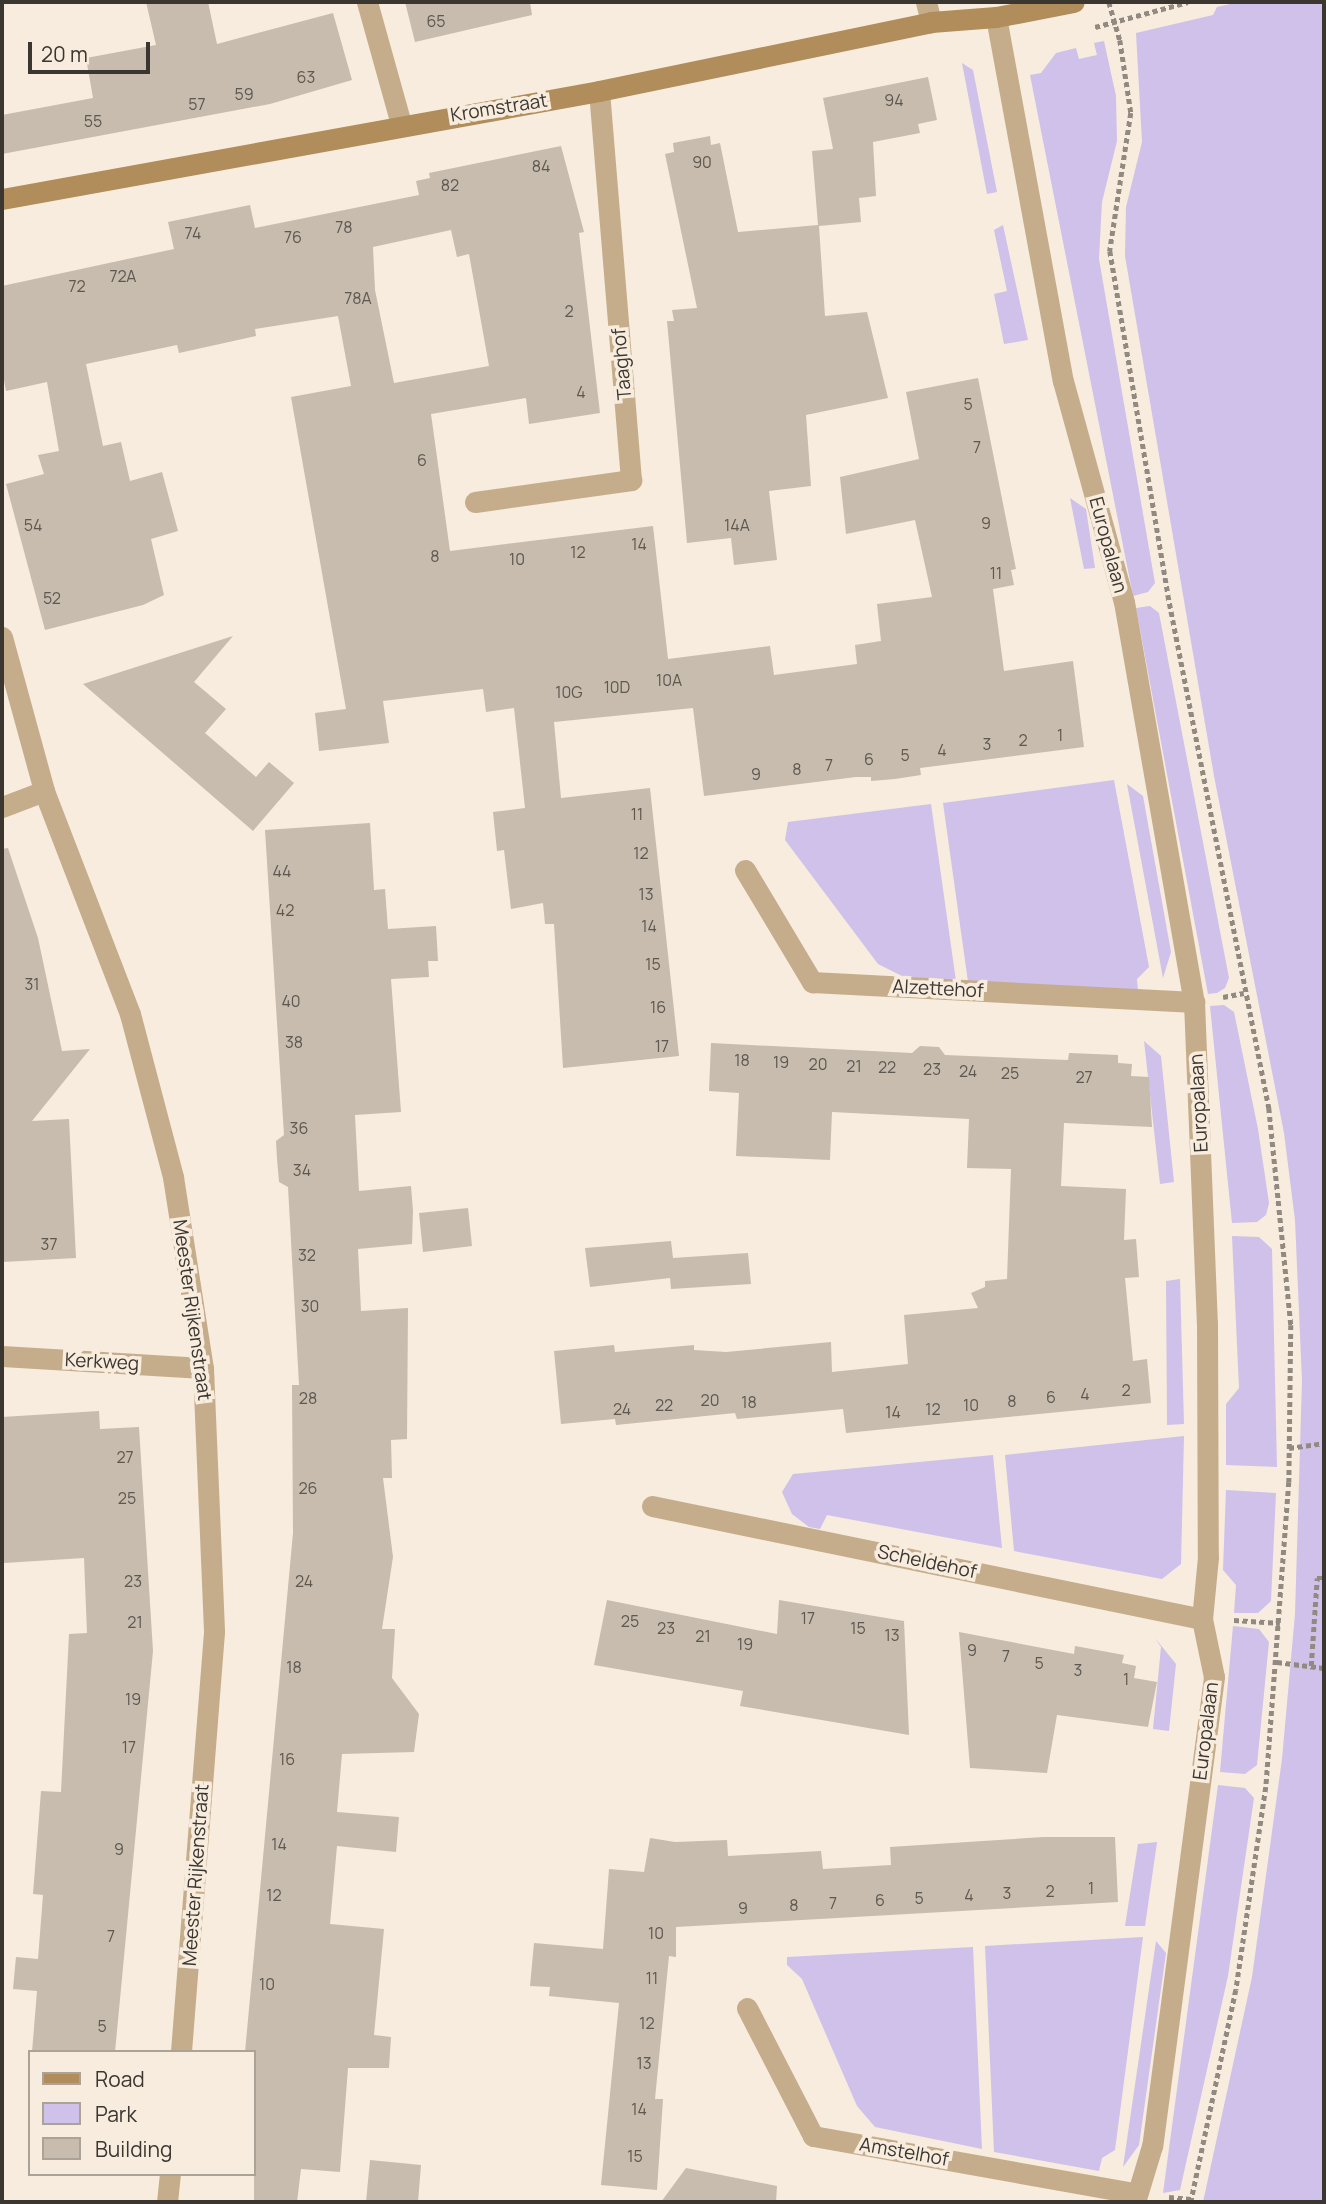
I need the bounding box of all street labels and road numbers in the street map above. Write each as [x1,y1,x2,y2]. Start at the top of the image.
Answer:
street label: Kromstraat [449,89,549,127]
street label: Taaghof [608,327,636,401]
street label: Europalaan [1084,494,1132,596]
street label: Alzettehof [892,975,984,1003]
street label: Europalaan [1185,1053,1213,1153]
street label: Meester Rijkenstraat [168,1218,216,1402]
street label: Kerkweg [64,1349,140,1375]
street label: Scheldehof [875,1540,979,1584]
street label: Europalaan [1189,1681,1223,1781]
street label: Meester Rijkenstraat [178,1783,214,1967]
street label: Amstelhof [858,2133,950,2171]

